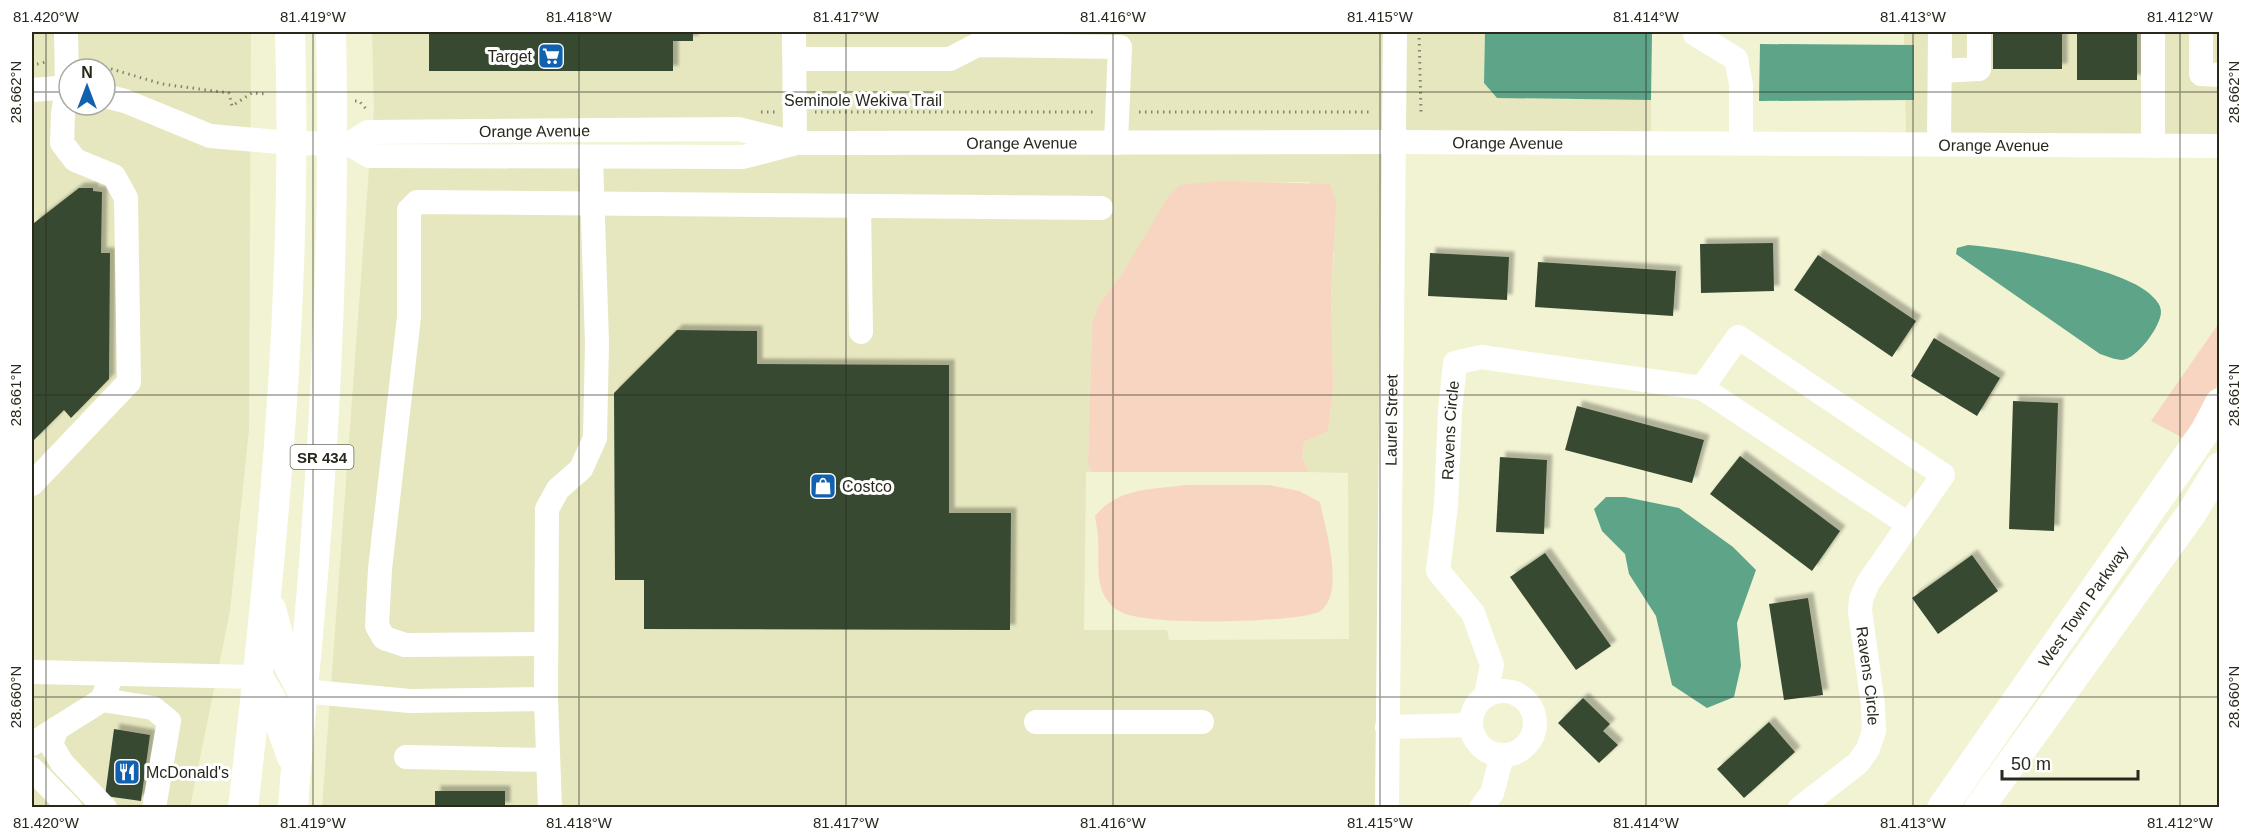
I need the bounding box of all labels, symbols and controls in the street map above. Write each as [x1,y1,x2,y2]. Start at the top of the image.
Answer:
text: 81.420°W [13,8,80,25]
text: 81.419°W [280,8,347,25]
text: 81.418°W [546,8,613,25]
text: 81.417°W [813,8,880,25]
text: 81.416°W [1080,8,1147,25]
text: 81.415°W [1347,8,1414,25]
text: 81.414°W [1613,8,1680,25]
text: 81.413°W [1880,8,1947,25]
text: 81.412°W [2147,8,2214,25]
supermarket icon: Target [536,41,566,71]
place label: Target [488,48,533,65]
north arrow [57,57,117,117]
text: 28.662°N [7,61,24,123]
text: 28.662°N [2225,61,2242,123]
text: N [81,64,93,81]
street label: Seminole Wekiva Trail [784,92,942,109]
street label: Orange Avenue [479,122,590,140]
street label: Orange Avenue [966,134,1077,151]
street label: Orange Avenue [1452,134,1563,151]
street label: Orange Avenue [1938,136,2049,154]
text: 28.661°N [7,364,24,426]
text: 28.661°N [2225,364,2242,426]
street label: Laurel Street [1382,374,1400,466]
street label: Ravens Circle [1439,380,1462,480]
road number: SR 434 [290,445,354,469]
shop icon: Costco [808,471,838,501]
place label: Costco [842,478,892,495]
street label: West Town Parkway [2035,543,2131,670]
street label: Ravens Circle [1854,625,1882,726]
text: 28.660°N [7,666,24,728]
text: 28.660°N [2225,666,2242,728]
scale bar [2002,743,2138,781]
text: 50 m [2011,754,2051,774]
restaurant icon: McDonald's [112,757,142,787]
place label: McDonald's [146,764,229,781]
text: 81.420°W [13,814,80,831]
text: 81.419°W [280,814,347,831]
text: 81.418°W [546,814,613,831]
text: 81.417°W [813,814,880,831]
text: 81.416°W [1080,814,1147,831]
text: 81.415°W [1347,814,1414,831]
text: 81.414°W [1613,814,1680,831]
text: 81.413°W [1880,814,1947,831]
text: 81.412°W [2147,814,2214,831]

